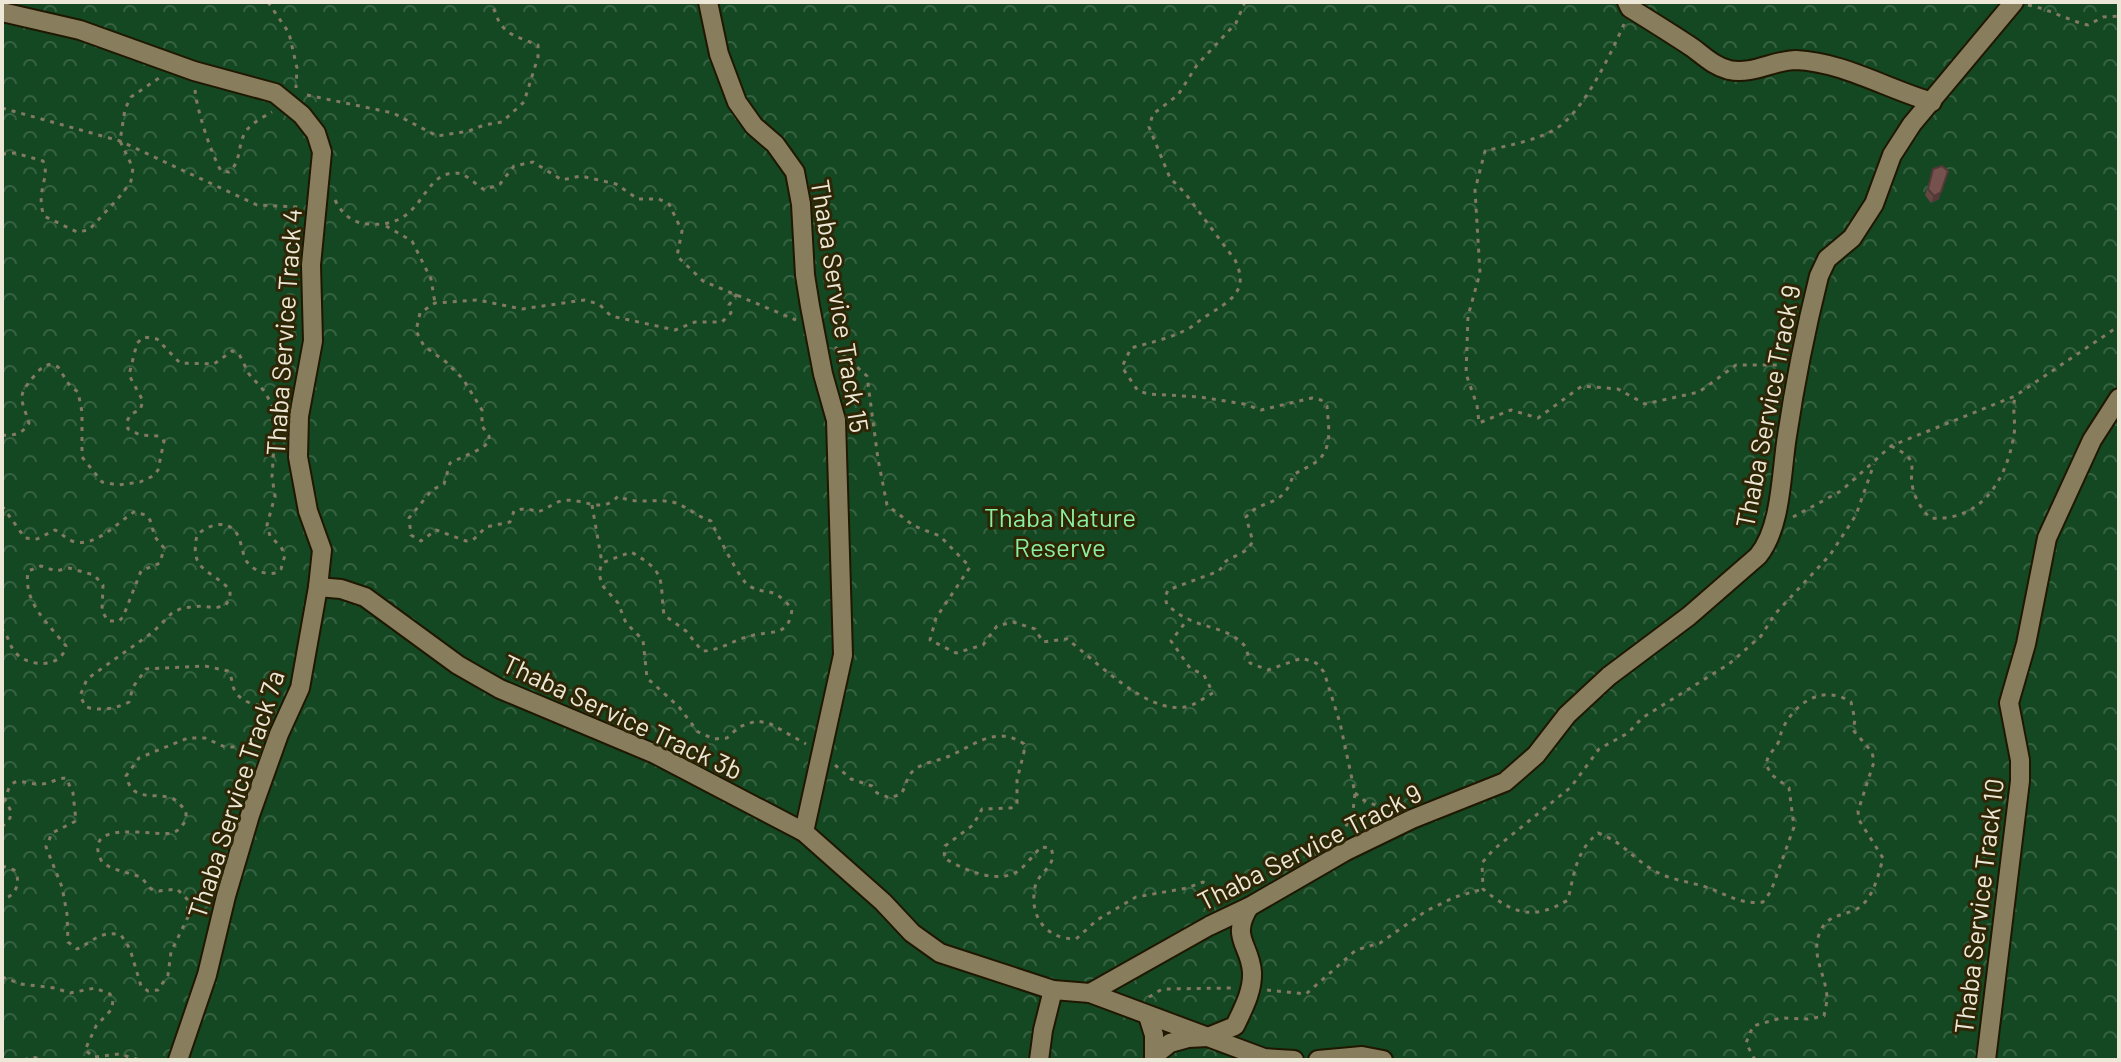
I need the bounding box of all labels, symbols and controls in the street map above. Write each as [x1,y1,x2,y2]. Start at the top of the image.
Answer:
street label: Thaba Service Track 15 [806,177,876,435]
street label: Thaba Service Track 4 [259,207,307,457]
street label: Thaba Service Track 9 [1728,282,1806,530]
park label: Thaba Nature Reserve [984,501,1136,562]
street label: Thaba Service Track 3b [498,647,748,785]
street label: Thaba Service Track 7a [180,666,290,922]
street label: Thaba Service Track 9 [1192,776,1426,916]
street label: Thaba Service Track 10 [1947,776,2009,1036]

